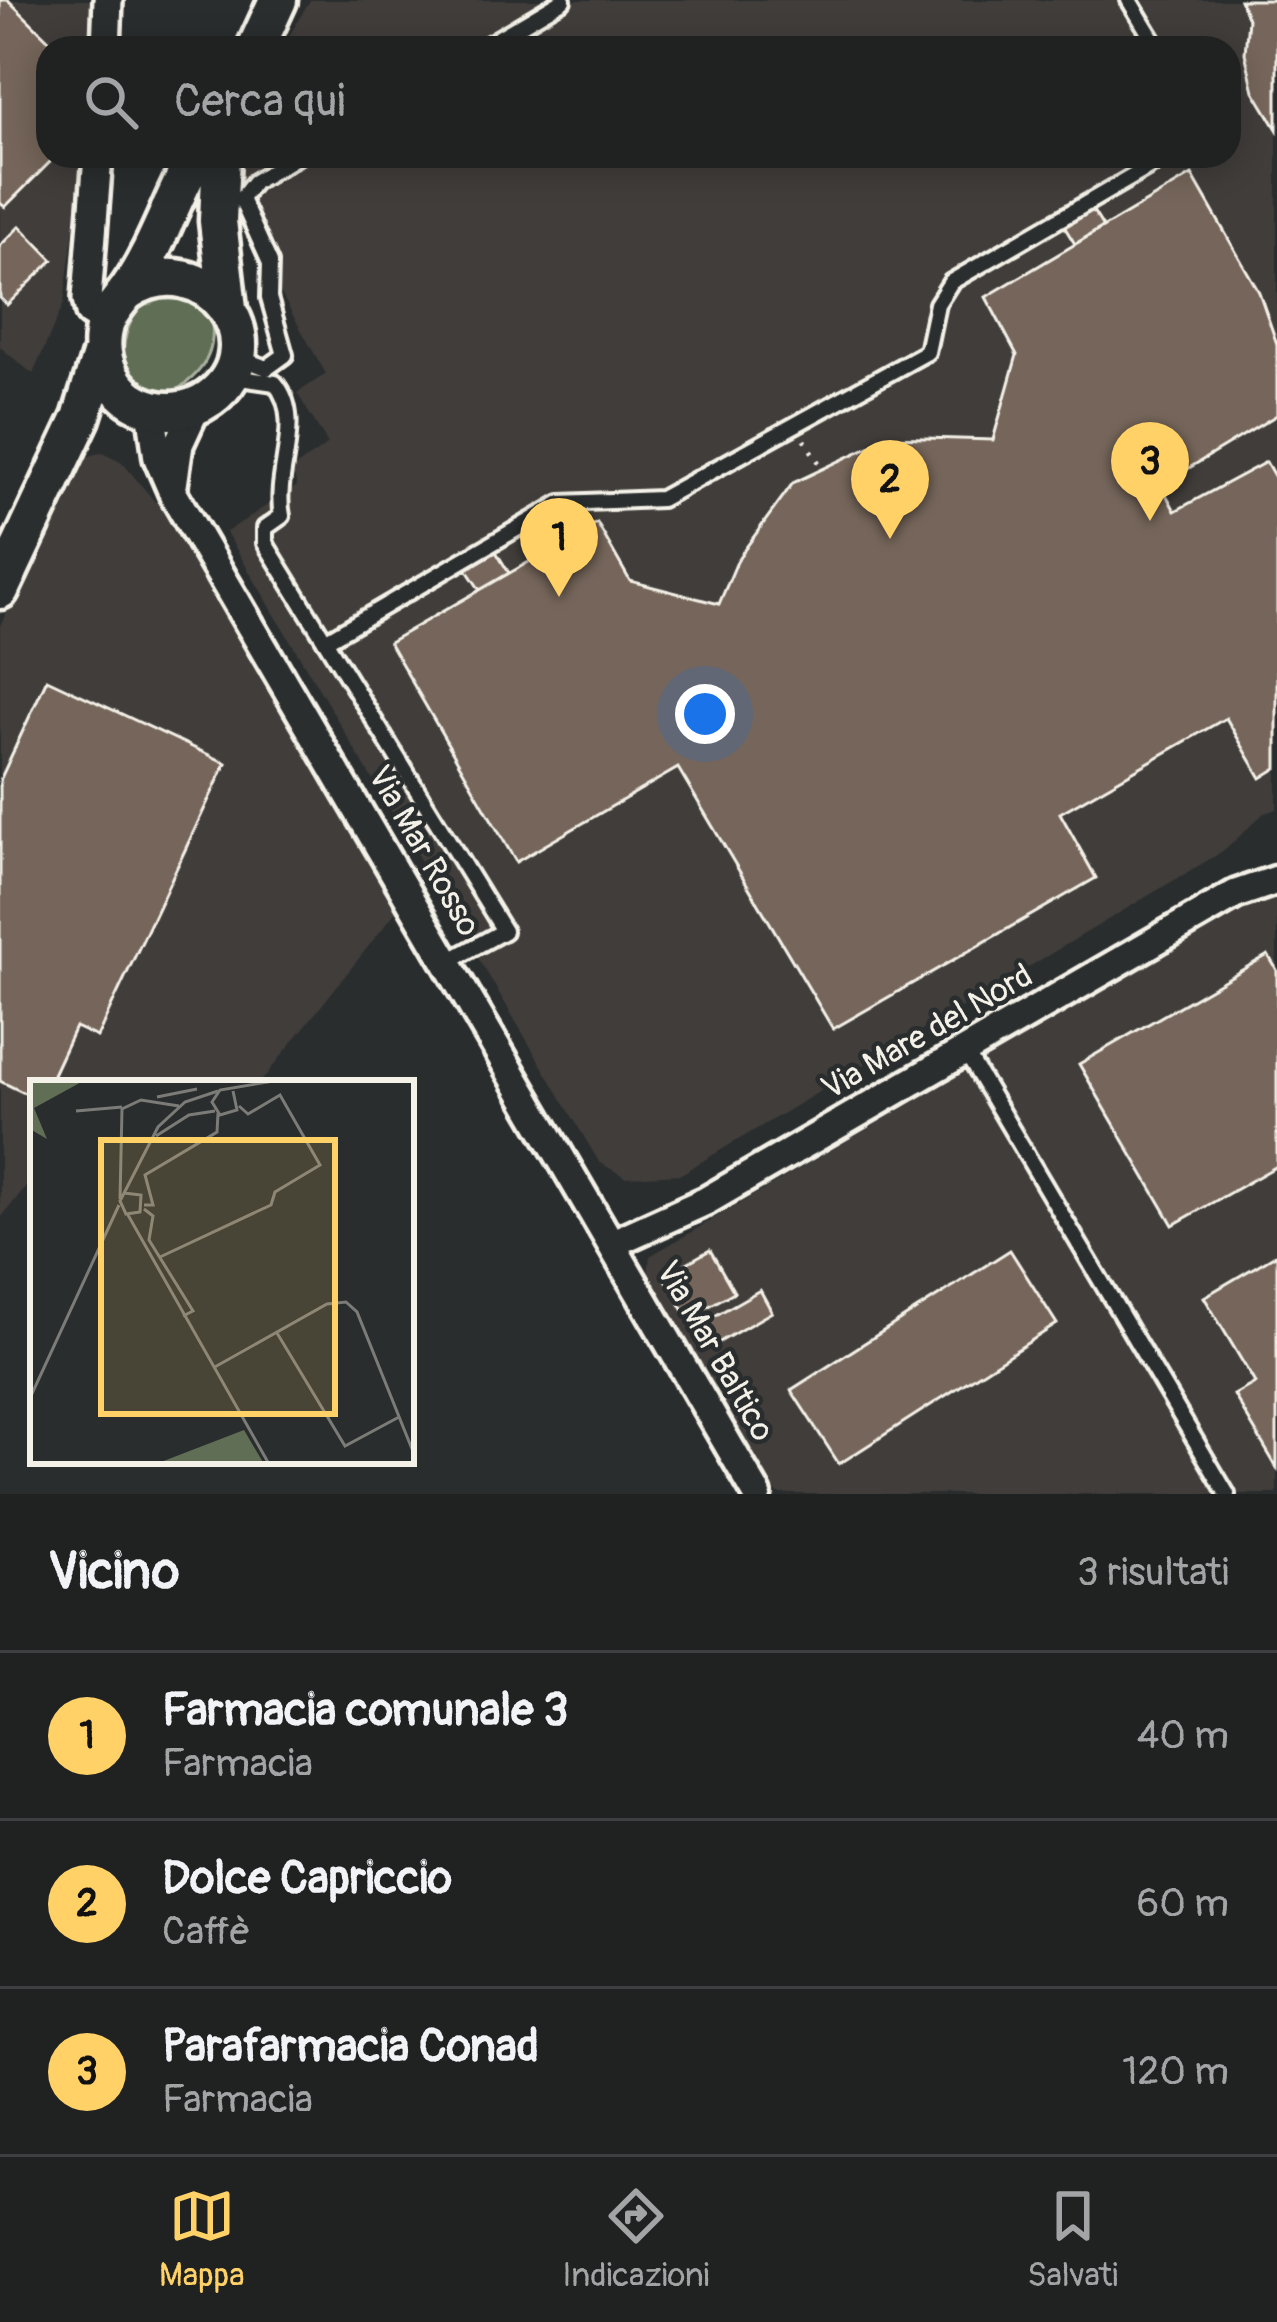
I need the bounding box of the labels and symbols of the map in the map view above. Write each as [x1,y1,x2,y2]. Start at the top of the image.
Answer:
pin: 3 [1111,422,1189,521]
pin: 2 [851,440,929,539]
pin: 1 [520,498,598,597]
your location [675,684,735,744]
street label: Via Mar Rosso [359,758,489,944]
street label: Via Mare del Nord [814,955,1040,1109]
inset map [30,1080,414,1464]
street label: Via Mar Baltico [647,1253,783,1449]

